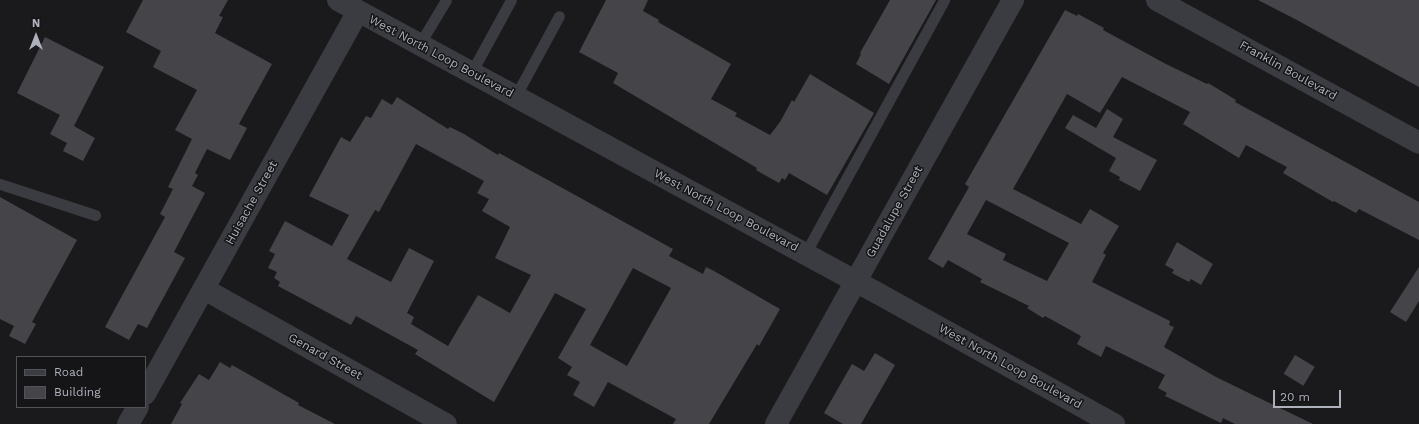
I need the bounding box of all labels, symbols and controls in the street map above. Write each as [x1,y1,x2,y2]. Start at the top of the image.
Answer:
street label: West North Loop Boulevard [366,13,516,101]
north arrow [16,16,56,56]
text: N [32,17,40,30]
street label: Franklin Boulevard [1237,38,1339,104]
street label: Huisache Street [223,159,281,247]
street label: Guadalupe Street [864,163,926,261]
street label: West North Loop Boulevard [651,167,801,255]
street label: West North Loop Boulevard [936,322,1084,412]
street label: Genard Street [286,331,364,383]
legend [16,356,146,408]
text: Road [54,365,83,379]
scale bar [1275,382,1343,408]
text: Building [54,385,101,399]
text: 20 m [1280,390,1310,404]

